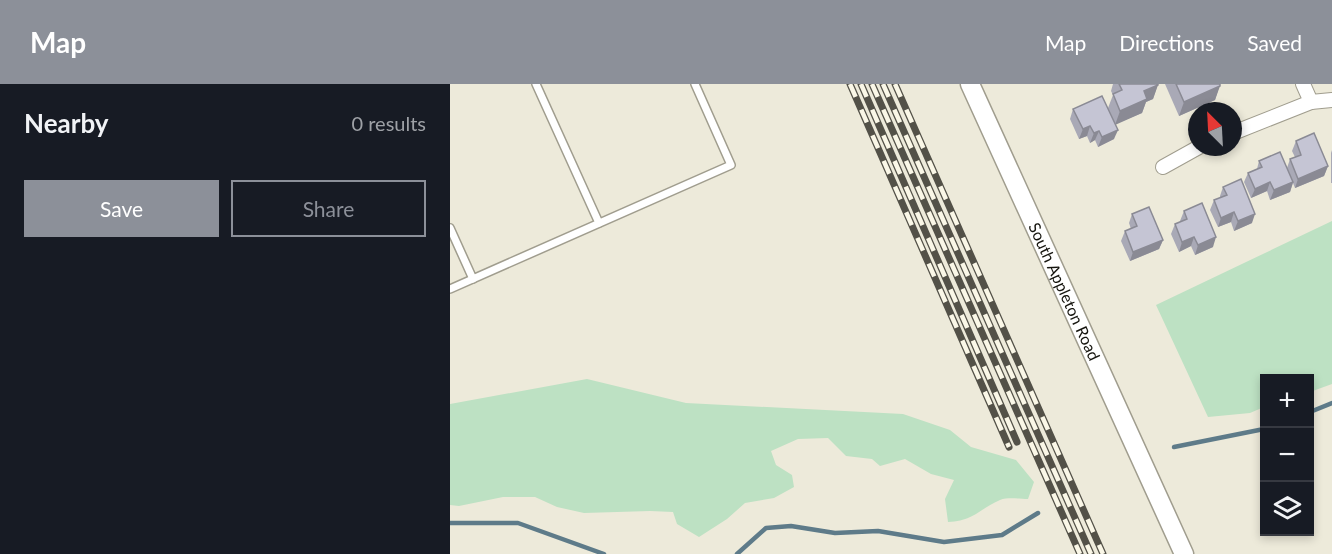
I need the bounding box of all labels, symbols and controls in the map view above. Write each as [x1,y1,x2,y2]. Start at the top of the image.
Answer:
text: Map [30,25,86,59]
text: Map [1045,30,1086,55]
text: Directions [1119,30,1214,55]
text: Saved [1247,30,1302,55]
north arrow [1188,102,1242,156]
text: Nearby [24,107,109,139]
text: 0 results [351,111,426,135]
button: Save [24,180,219,237]
button: Share [231,180,426,237]
street label: South Appleton Road [1025,219,1104,363]
map controls [1260,374,1314,536]
button: + [1260,374,1314,428]
button: − [1260,428,1314,482]
button: layers [1260,482,1314,536]

